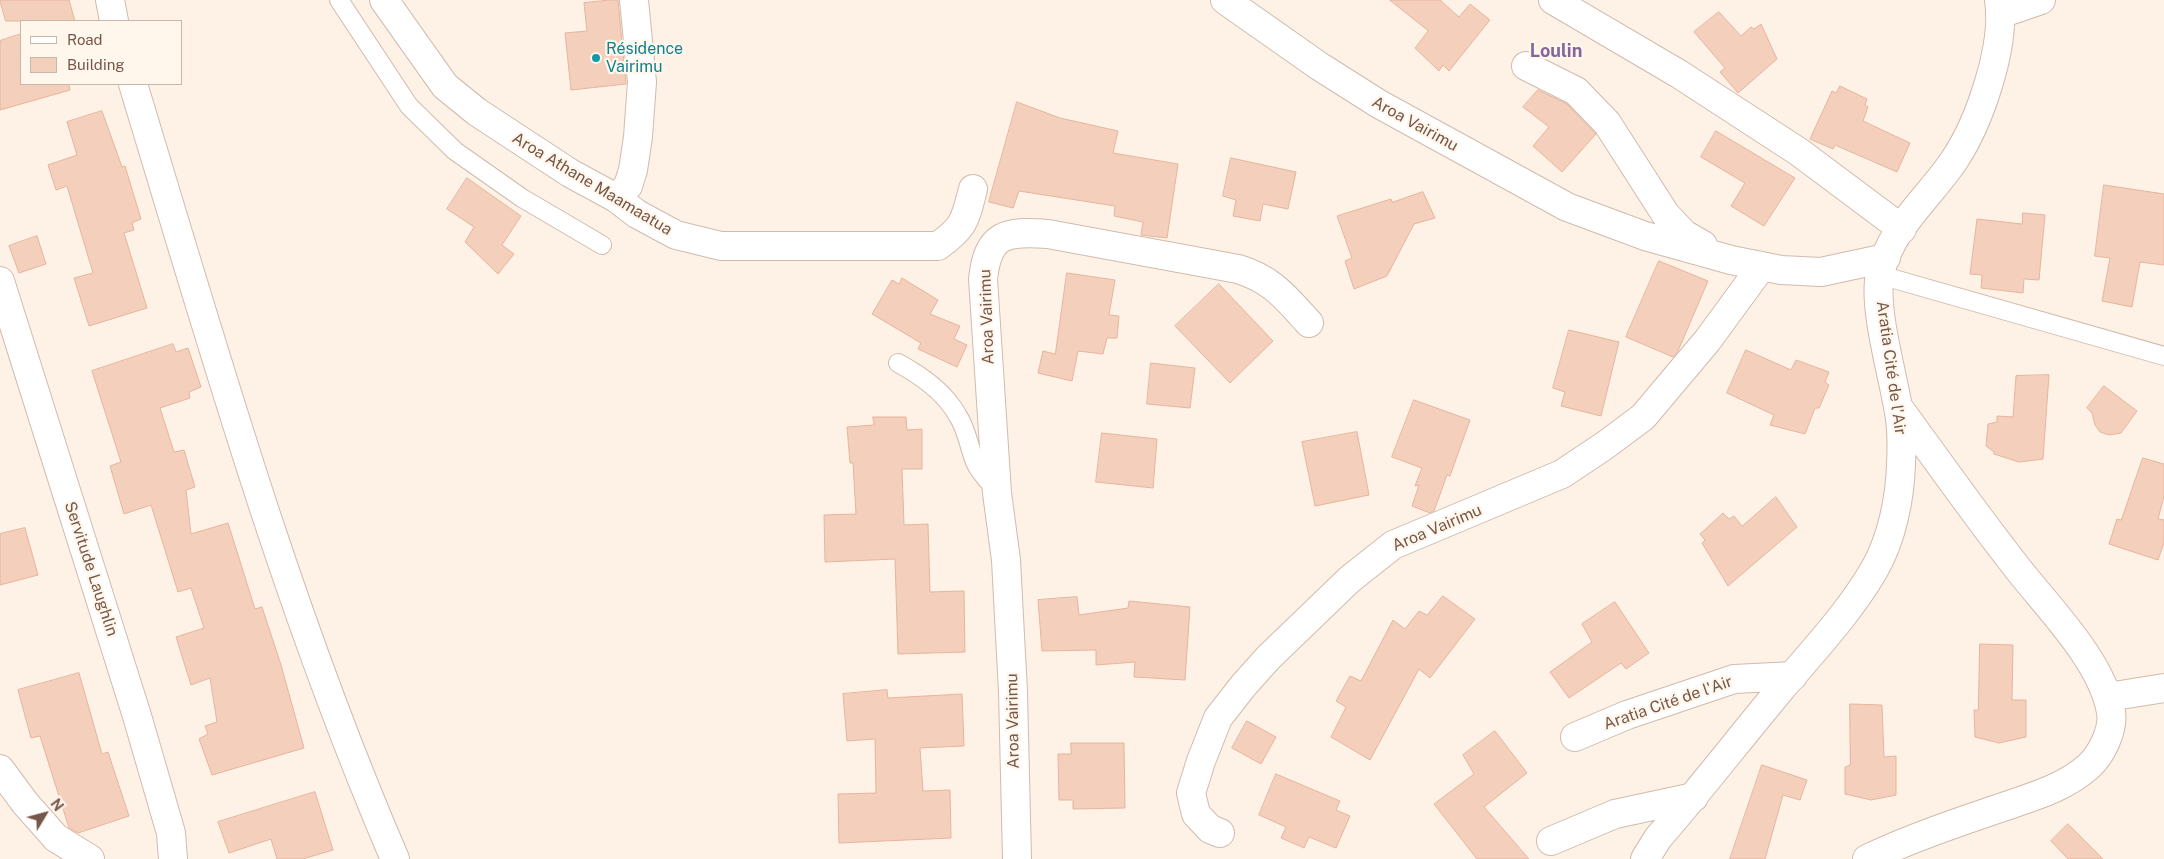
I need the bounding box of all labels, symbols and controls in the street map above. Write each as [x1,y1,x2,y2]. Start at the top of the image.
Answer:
legend [20,20,182,85]
text: Road [67,31,103,48]
place label: Résidence Vairimu [606,39,683,77]
district label: Loulin [1530,40,1582,62]
marker: Résidence Vairimu [590,52,602,64]
text: Building [67,56,125,73]
street label: Aroa Vairimu [1369,92,1461,156]
street label: Aroa Athane Maamaatua [508,129,676,239]
street label: Aroa Vairimu [976,269,998,365]
street label: Aratia Cité de l'Air [1872,300,1910,436]
street label: Servitude Laughlin [60,499,122,639]
street label: Aroa Vairimu [1389,500,1485,556]
street label: Aratia Cité de l'Air [1601,672,1735,734]
street label: Aroa Vairimu [1003,673,1023,769]
north arrow [20,789,70,839]
text: N [47,796,67,814]

